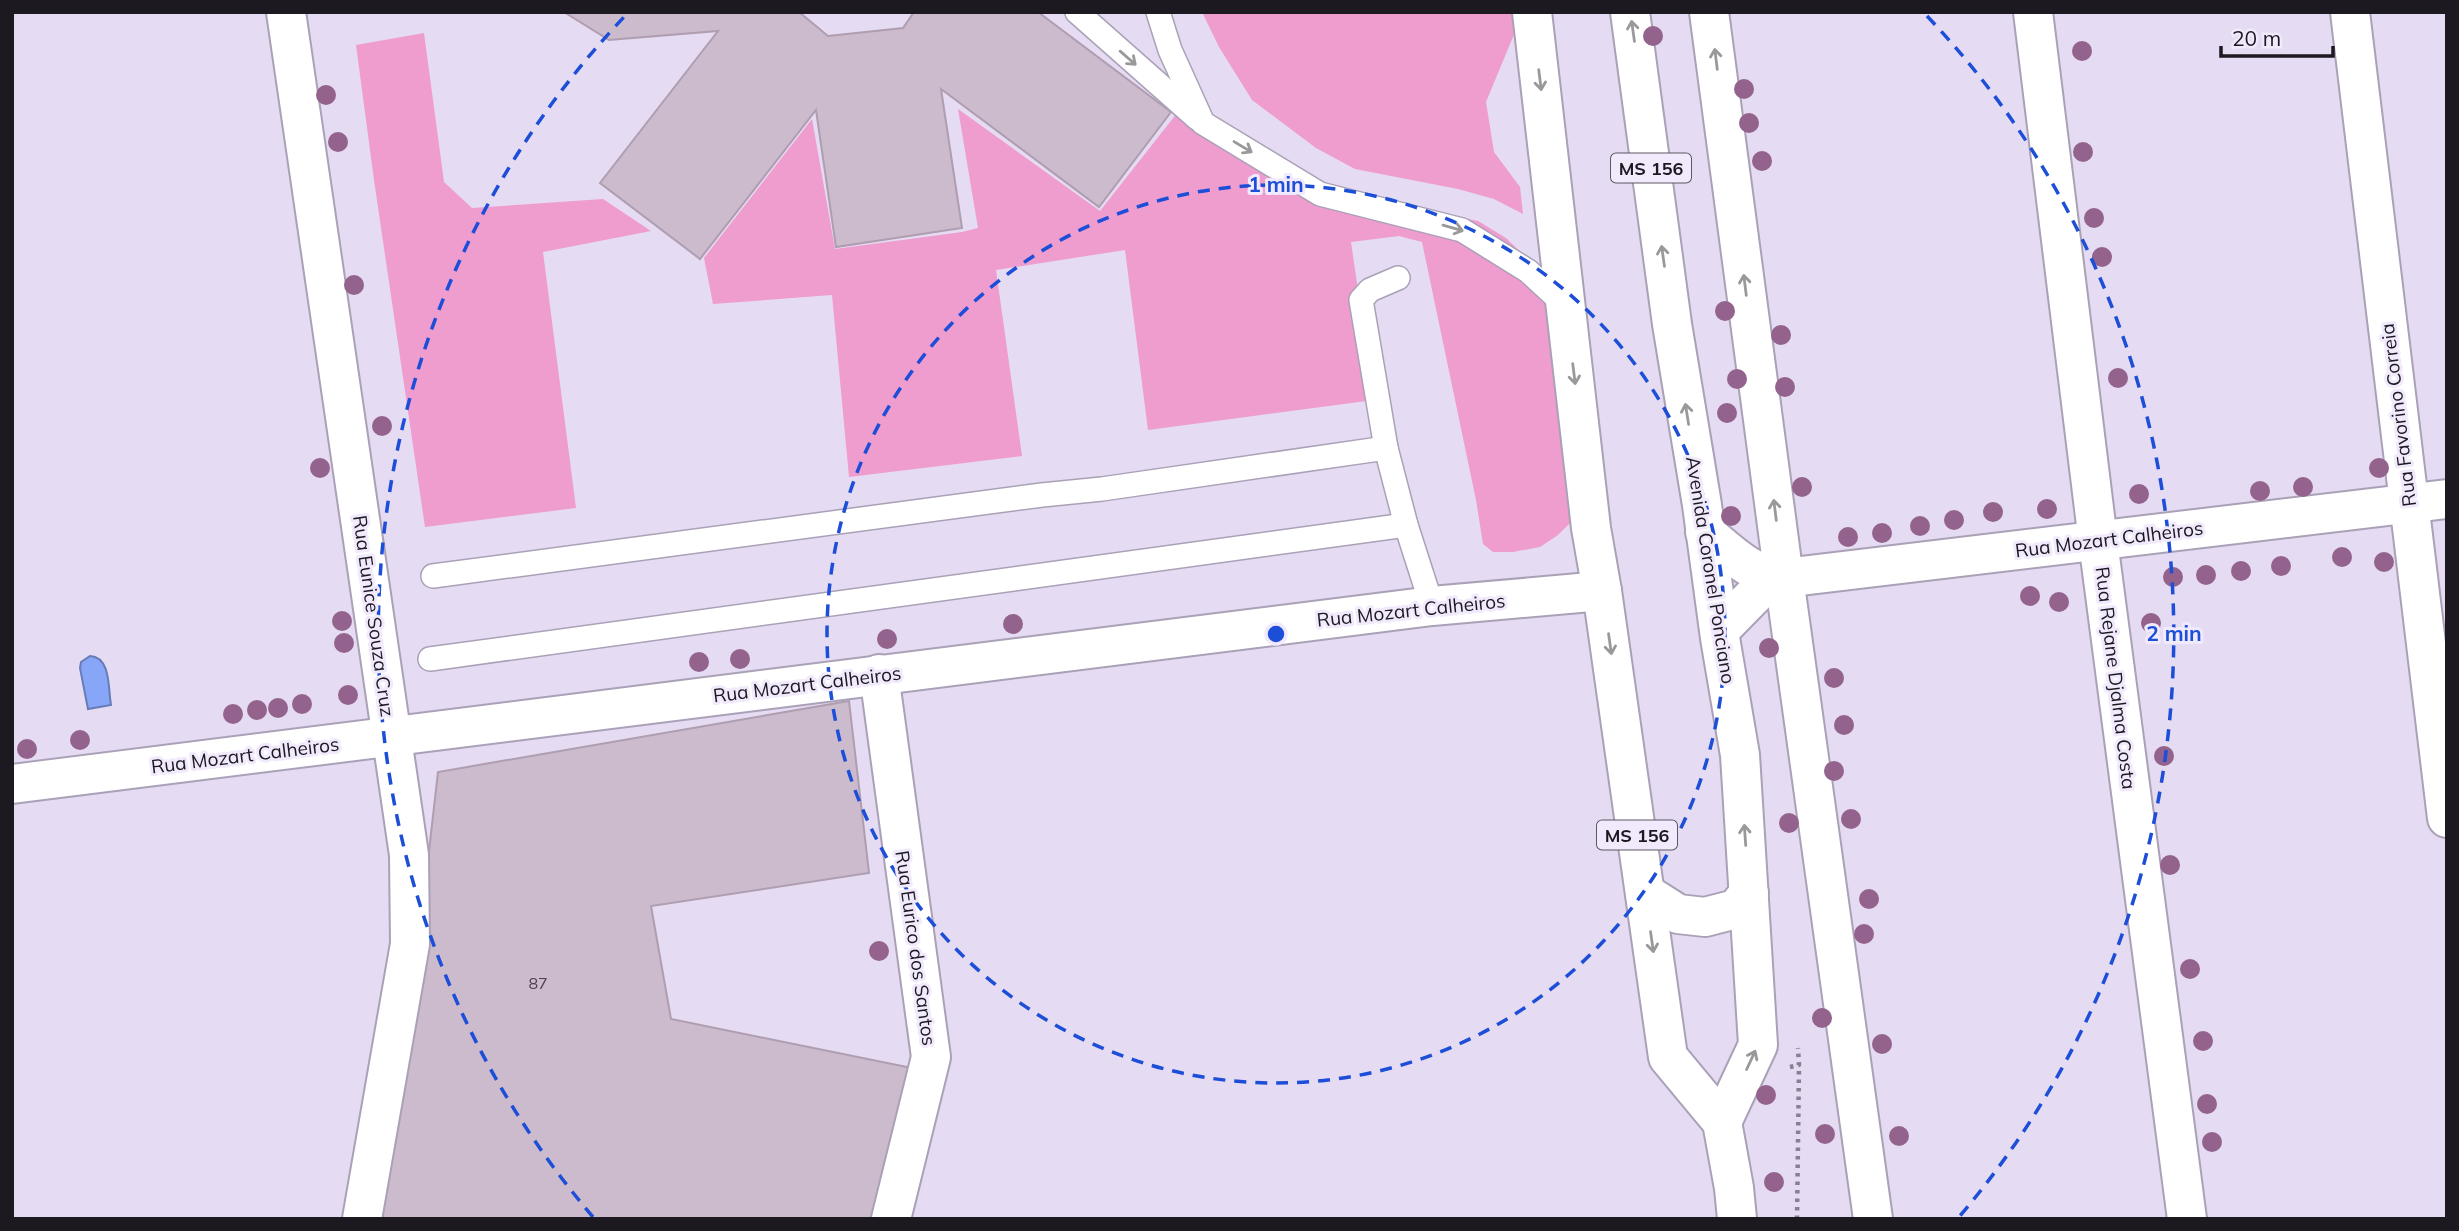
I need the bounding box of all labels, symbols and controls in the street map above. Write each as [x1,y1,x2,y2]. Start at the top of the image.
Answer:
scale bar [2221,14,2333,58]
one-way arrow [1626,20,1639,43]
text: 20 m [2232,25,2281,51]
one-way arrow [1709,48,1722,71]
one-way arrow [1119,50,1137,66]
one-way arrow [1534,68,1547,91]
one-way arrow [1232,141,1252,155]
road number: MS 156 [1611,154,1691,182]
text: 1 min [1248,171,1304,197]
one-way arrow [1442,222,1464,235]
one-way arrow [1657,245,1670,268]
one-way arrow [1739,274,1752,297]
street label: Rua Favorino Correia [2375,322,2421,508]
one-way arrow [1567,362,1580,385]
one-way arrow [1680,403,1693,426]
street label: Avenida Coronel Ponciano [1681,454,1741,686]
one-way arrow [1768,500,1781,522]
street label: Rua Eunice Souza Cruz [348,514,400,718]
street label: Rua Mozart Calheiros [2014,516,2204,562]
street label: Rua Rejane Djalma Costa [2090,565,2142,791]
street label: Rua Mozart Calheiros [1316,588,1506,632]
text: 2 min [2146,620,2202,646]
centre of rings [1264,622,1288,646]
one-way arrow [1604,632,1617,655]
street label: Rua Mozart Calheiros [712,661,902,707]
street label: Rua Mozart Calheiros [150,732,340,778]
road number: MS 156 [1597,820,1677,850]
one-way arrow [1738,824,1751,846]
street label: Rua Eurico dos Santos [890,849,942,1047]
one-way arrow [1645,930,1658,953]
house number: 87 [528,973,548,993]
one-way arrow [1745,1050,1758,1071]

